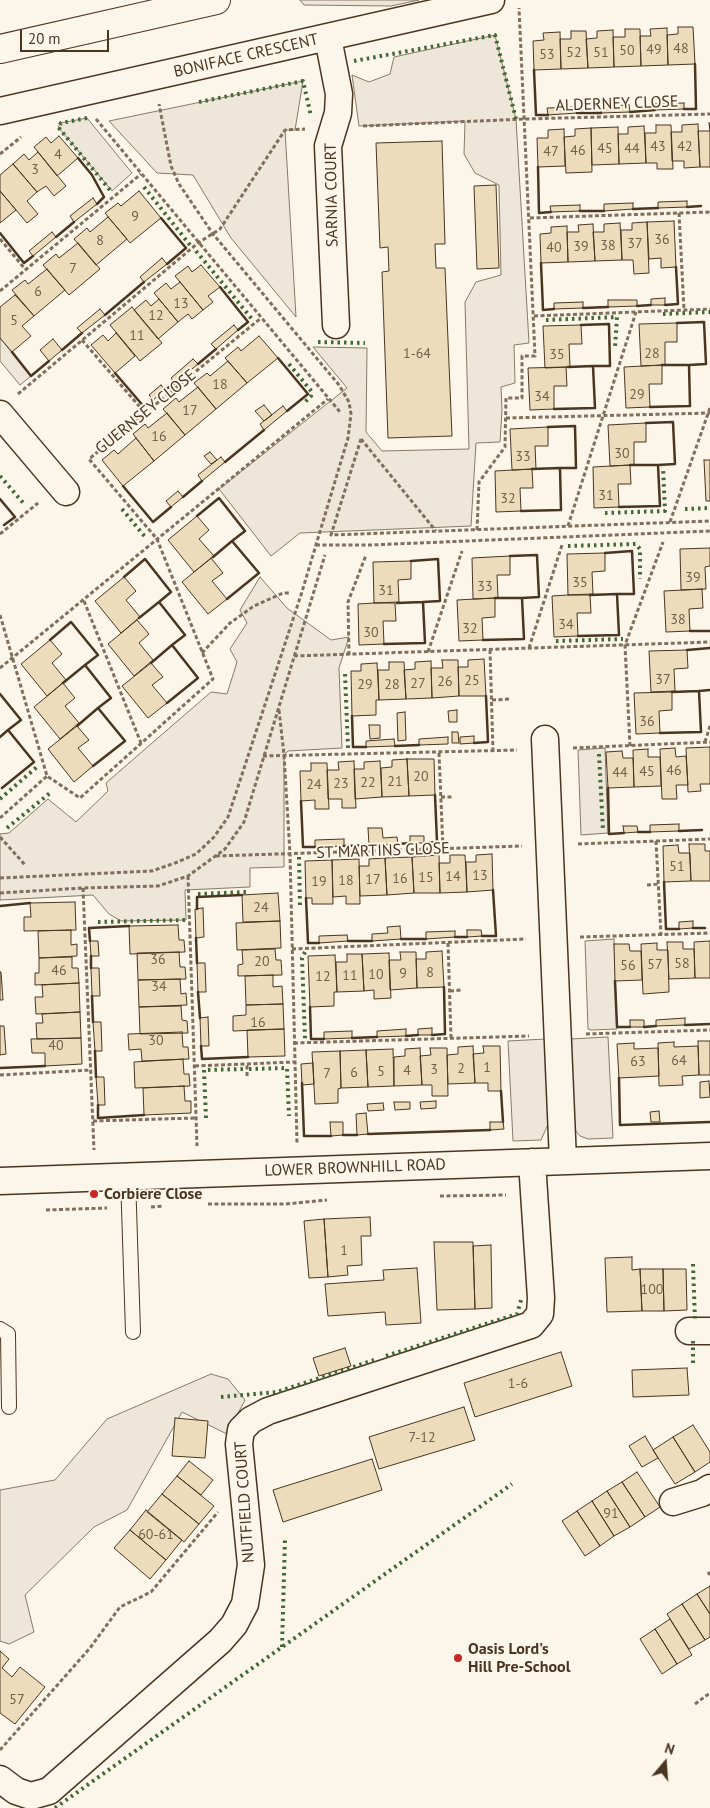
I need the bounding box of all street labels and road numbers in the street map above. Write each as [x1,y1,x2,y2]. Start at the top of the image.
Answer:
street label: BONIFACE CRESCENT [172,30,320,82]
street label: ALDERNEY CLOSE [555,92,679,116]
street label: SARNIA COURT [321,143,343,247]
street label: GUERNSEY CLOSE [92,366,200,458]
street label: ST MARTINS CLOSE [316,839,450,863]
street label: LOWER BROWNHILL ROAD [264,1155,446,1181]
street label: NUTFIELD COURT [231,1440,259,1564]

